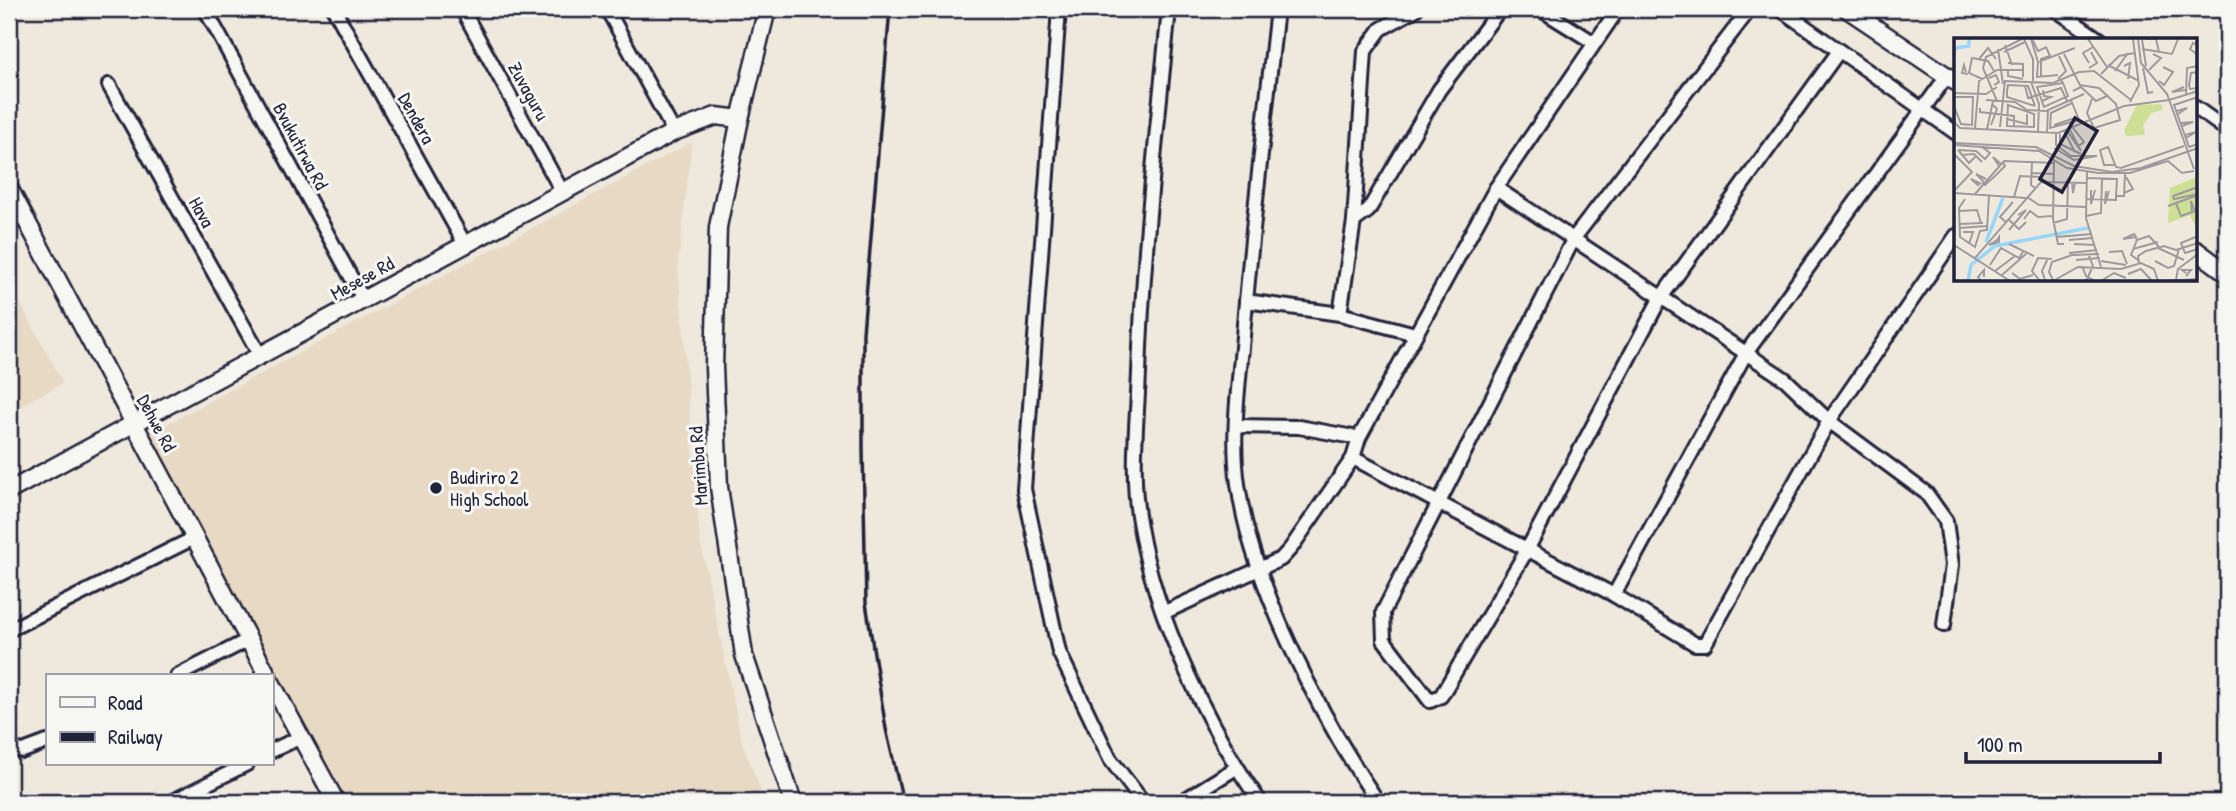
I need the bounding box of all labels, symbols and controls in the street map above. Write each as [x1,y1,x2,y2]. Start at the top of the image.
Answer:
inset map [1954,38,2198,282]
street label: Zuvaguru [502,57,556,125]
street label: Dendera [392,88,442,149]
street label: Bvukutirwa Rd [267,98,335,195]
street label: Hava [183,192,221,233]
street label: Mesese Rd [326,250,399,306]
street label: Dehwe Rd [131,390,183,457]
street label: Marimba Rd [682,425,714,506]
place label: Budiriro 2 High School [450,464,529,512]
marker: Budiriro 2 High School [428,480,444,496]
legend [46,674,273,766]
text: Road [108,688,142,717]
scale bar [1966,720,2161,764]
text: Railway [108,722,163,751]
text: 100 m [1977,730,2023,759]

